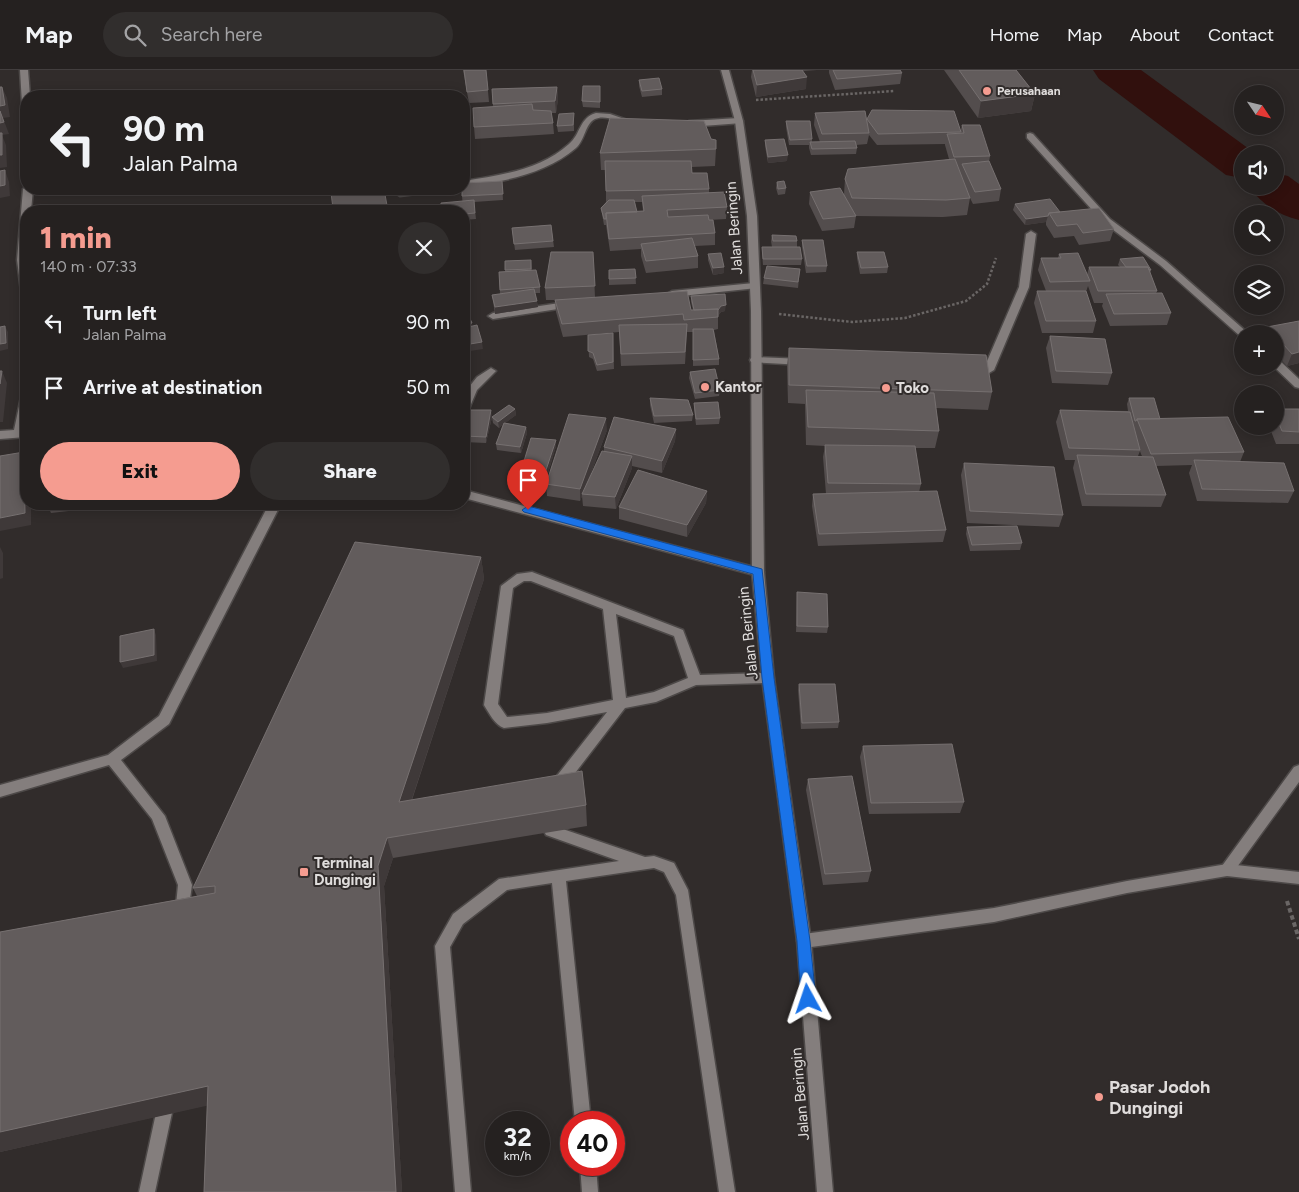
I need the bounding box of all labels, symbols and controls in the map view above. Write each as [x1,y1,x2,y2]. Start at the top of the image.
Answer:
search box [103,12,453,57]
text: Map [25,20,73,49]
icon: search [121,21,149,49]
text: Search here [161,23,262,46]
text: Home [990,24,1039,46]
text: Map [1067,24,1102,46]
text: About [1130,24,1180,46]
text: Contact [1208,24,1274,46]
place label: Perusahaan [997,84,1061,98]
marker: Perusahaan [981,85,993,97]
north arrow [1234,85,1284,135]
map controls [1234,85,1284,435]
text: 90 m [123,108,205,150]
icon: left [40,110,105,175]
button: sound [1234,145,1284,195]
text: Jalan Palma [123,150,238,177]
street label: Jalan Beringin [722,181,746,275]
button: search [1234,205,1284,255]
text: 1 min [40,219,112,256]
button: close [398,222,450,274]
text: 140 m · 07:33 [40,257,137,276]
button: layers [1234,265,1284,315]
text: Turn left [83,302,157,325]
icon: left [40,309,68,337]
text: 90 m [406,311,450,334]
text: Jalan Palma [83,325,167,344]
button: + [1234,325,1284,375]
icon: arrive [40,374,68,402]
text: Arrive at destination [83,376,262,399]
text: 50 m [406,376,450,399]
place label: Kantor [715,378,762,396]
place label: Toko [896,379,929,397]
marker: Kantor [699,381,711,393]
marker: Toko [880,382,892,394]
button: − [1234,385,1284,435]
button: Exit [40,442,240,500]
button: Share [250,442,450,500]
pin [507,459,549,510]
icon: arrive [514,466,542,494]
street label: Jalan Beringin [734,586,762,680]
place label: Terminal Dungingi [314,854,376,889]
marker: Terminal Dungingi [298,866,310,878]
position arrow [781,972,833,1024]
street label: Jalan Beringin [787,1047,813,1141]
place label: Pasar Jodoh Dungingi [1109,1076,1210,1119]
marker: Pasar Jodoh Dungingi [1093,1091,1105,1103]
speed limit sign: 40 [560,1111,625,1176]
text: 32 [503,1122,532,1152]
text: km/h [504,1149,531,1163]

